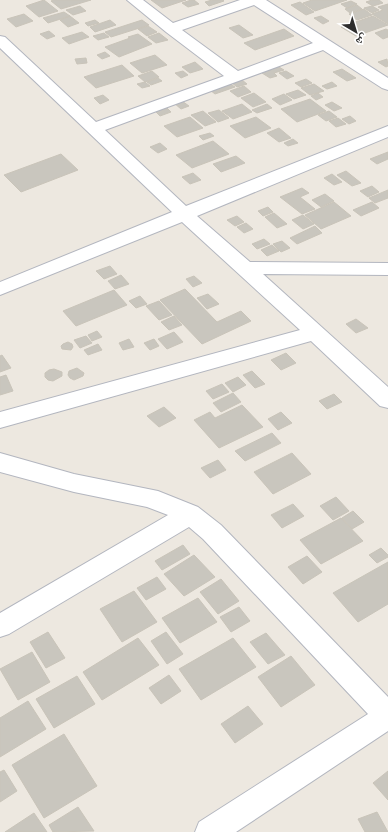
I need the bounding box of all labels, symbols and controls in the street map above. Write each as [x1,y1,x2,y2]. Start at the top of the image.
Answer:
north arrow [336,12,376,52]
text: ش [352,30,371,49]

